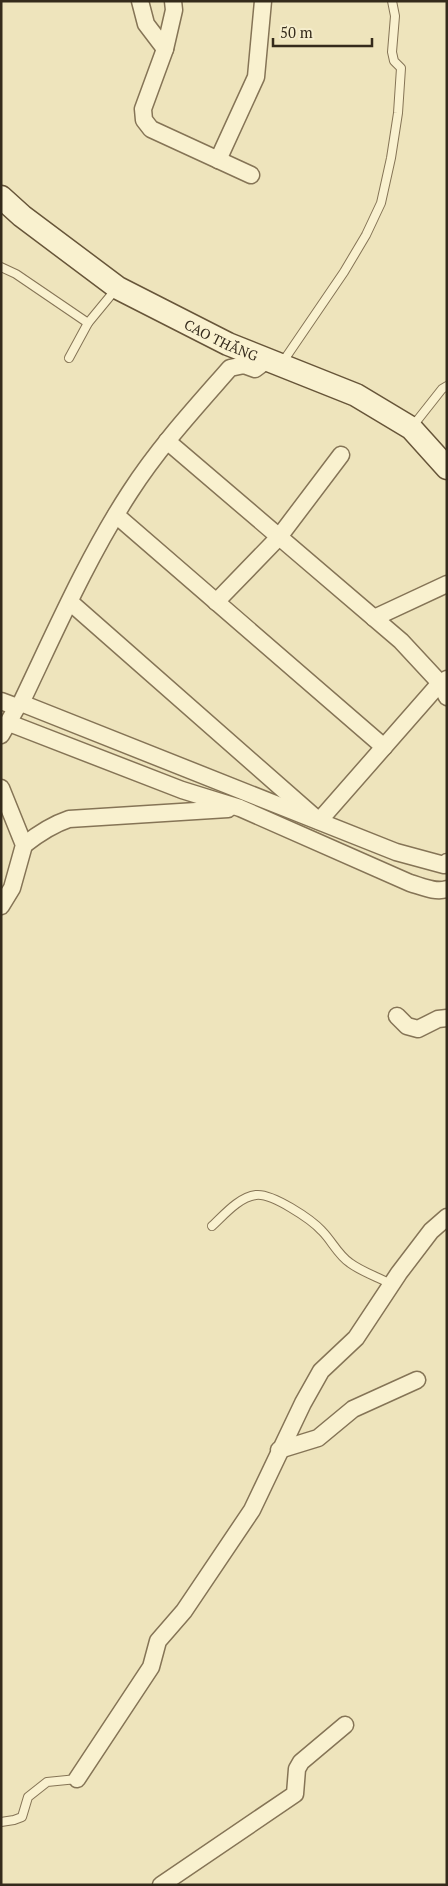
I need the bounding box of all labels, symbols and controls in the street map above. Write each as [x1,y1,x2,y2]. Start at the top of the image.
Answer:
scale bar [273,15,372,47]
text: 50 m [280,22,313,42]
street label: CAO THẮNG [181,314,262,365]

